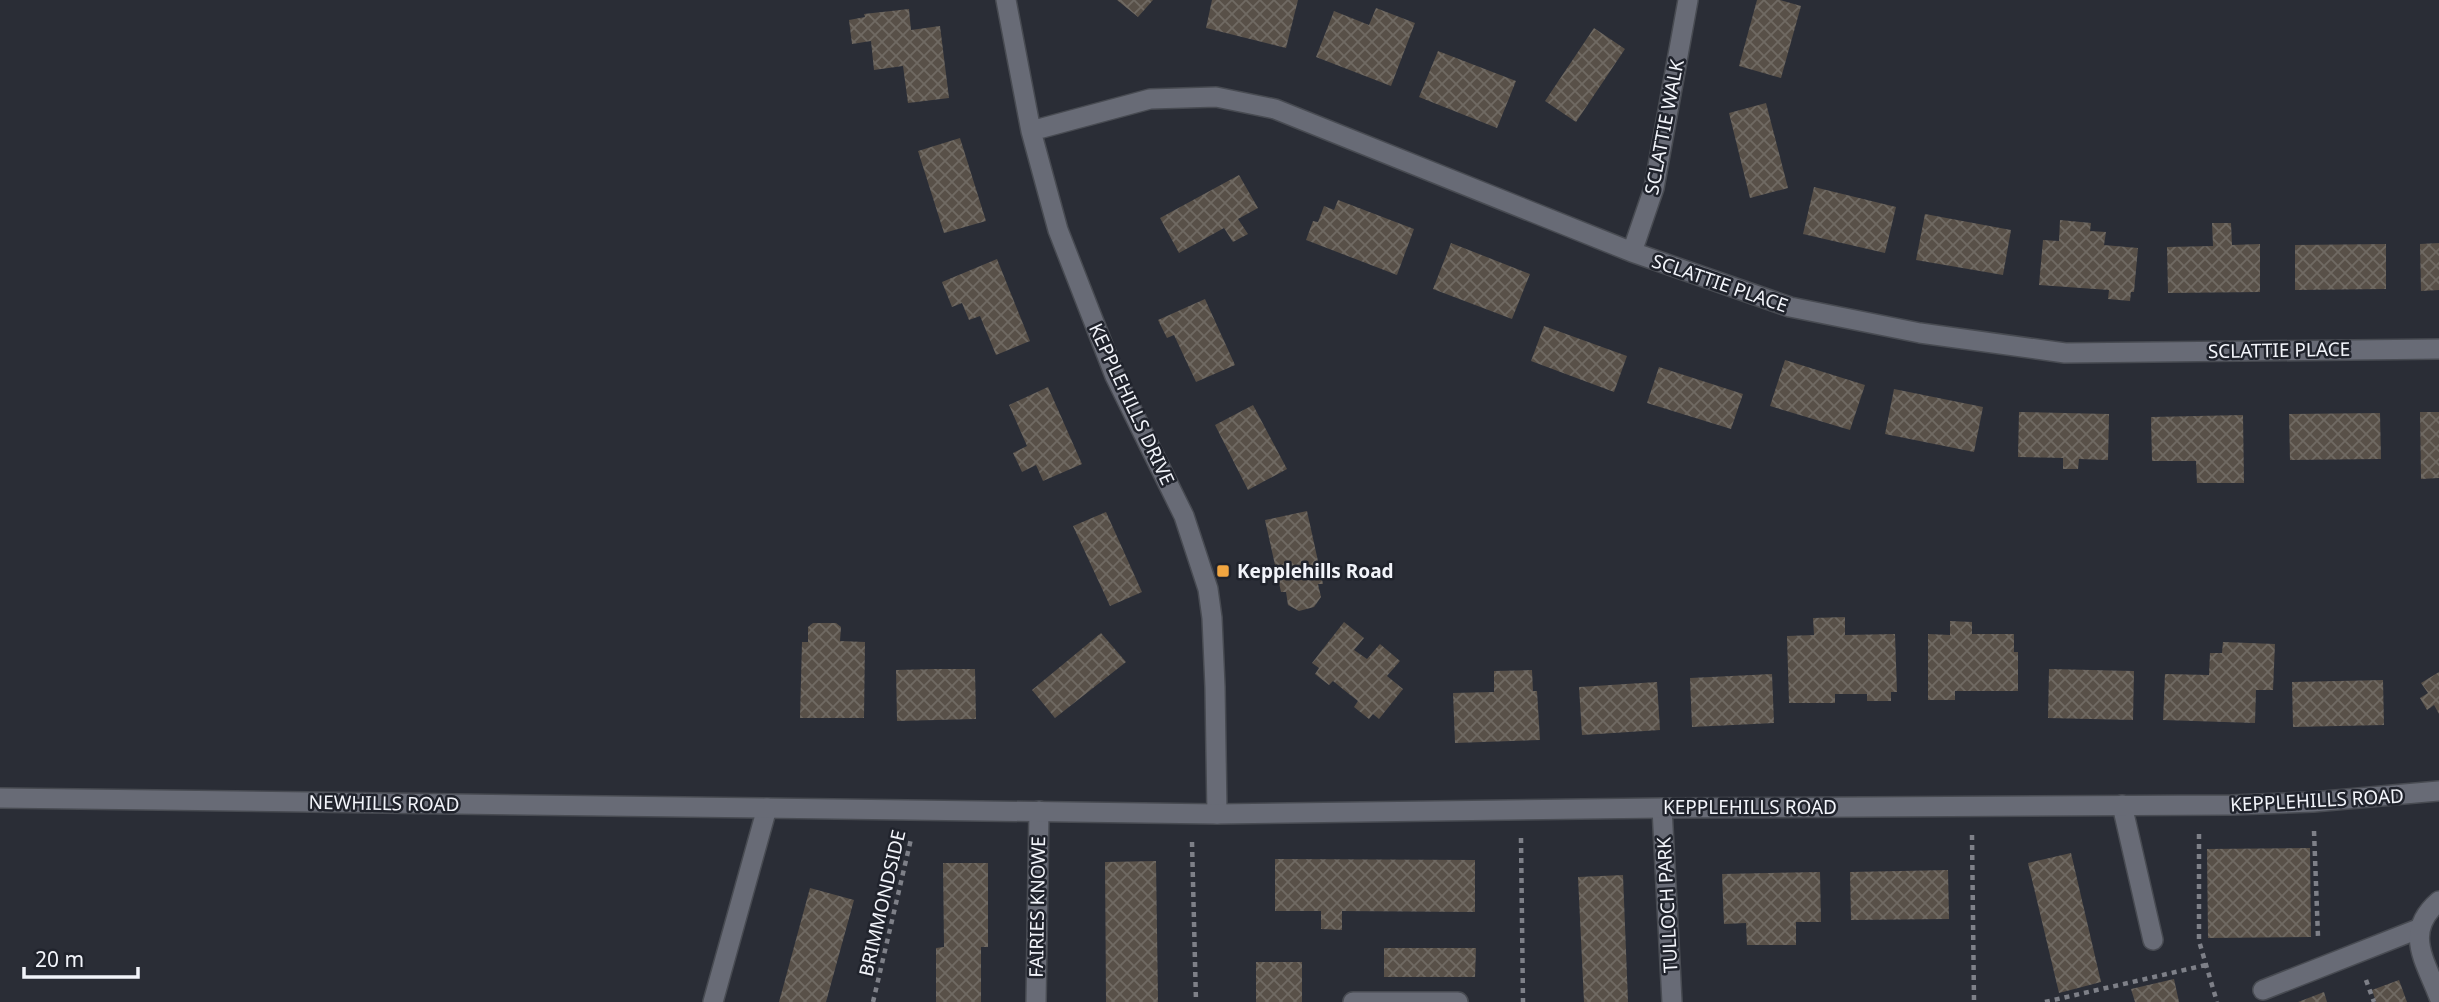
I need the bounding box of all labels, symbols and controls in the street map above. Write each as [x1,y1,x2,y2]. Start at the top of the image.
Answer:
street label: SCLATTIE WALK [1638,57,1690,197]
street label: SCLATTIE PLACE [1648,248,1792,318]
street label: KEPPLEHILLS DRIVE [1083,319,1181,489]
street label: SCLATTIE PLACE [2208,336,2350,364]
place label: Kepplehills Road [1237,558,1394,584]
marker: Kepplehills Road [1215,563,1231,579]
street label: KEPPLEHILLS ROAD [2229,782,2405,818]
street label: NEWHILLS ROAD [308,789,460,817]
street label: KEPPLEHILLS ROAD [1663,794,1837,820]
street label: BRIMMONDSIDE [853,827,911,979]
street label: FAIRIES KNOWE [1023,836,1051,978]
street label: TULLOCH PARK [1650,836,1684,974]
scale bar [24,936,138,980]
text: 20 m [35,945,84,973]

